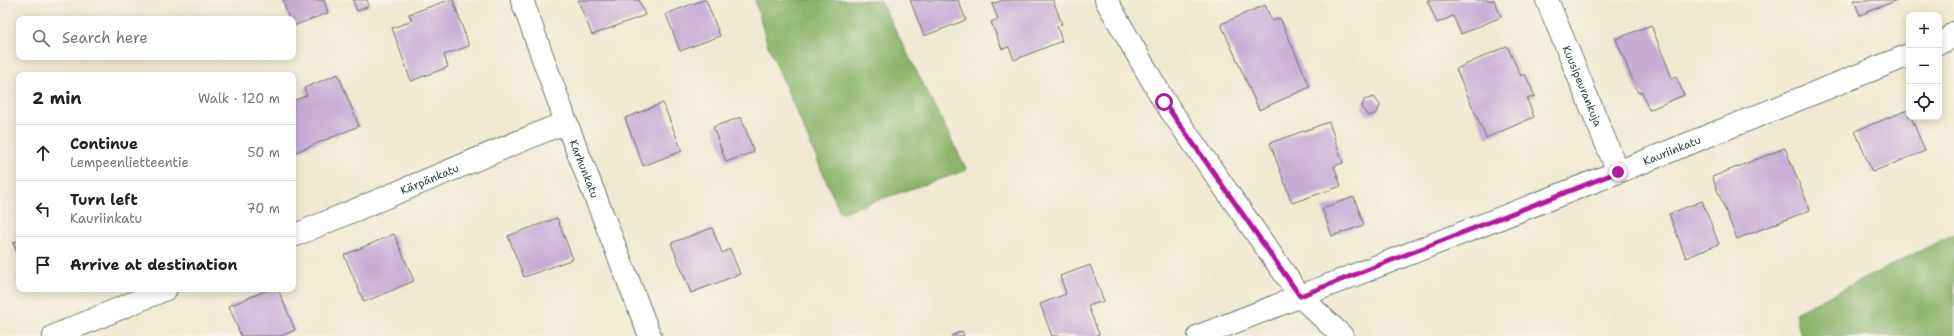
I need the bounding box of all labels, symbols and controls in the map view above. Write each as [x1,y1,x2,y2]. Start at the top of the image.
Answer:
map controls [1906,12,1942,120]
button: + [1906,12,1942,48]
search box [16,16,296,60]
icon: search [30,27,52,49]
text: Search here [62,28,148,48]
street label: Kuusipeurankuja [1559,43,1605,129]
button: − [1906,48,1942,84]
button: locate [1906,84,1942,120]
text: 2 min [32,87,82,109]
text: Walk · 120 m [198,90,280,107]
route start [1155,93,1173,111]
street label: Kauriinkatu [1641,132,1703,169]
text: Continue [70,134,138,154]
street label: Karhunkatu [566,138,602,200]
icon: ahead [32,142,54,164]
text: 50 m [247,144,280,161]
text: Lempeenlietteentie [70,154,189,171]
street label: Kärpänkatu [398,161,461,198]
route end [1609,163,1627,181]
text: Turn left [70,190,138,210]
icon: left [32,198,54,220]
text: 70 m [246,200,280,217]
text: Kauriinkatu [70,210,142,227]
icon: arrive [32,254,54,276]
text: Arrive at destination [70,255,238,275]

